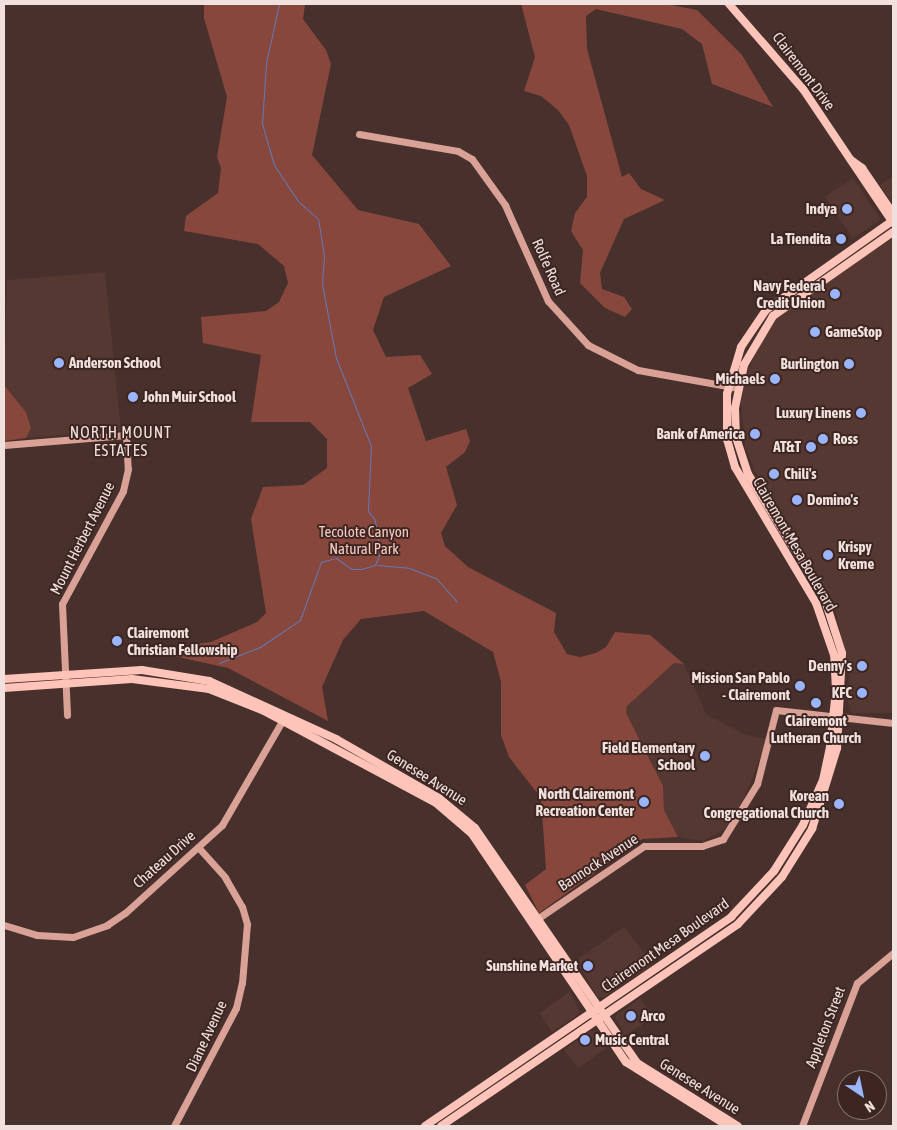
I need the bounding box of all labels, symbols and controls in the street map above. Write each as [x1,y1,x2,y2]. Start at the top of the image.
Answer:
street label: Clairemont Drive [769,28,839,114]
place label: Indya [806,200,837,218]
marker: Indya [841,203,853,215]
place label: La Tiendita [770,230,831,248]
marker: La Tiendita [835,233,847,245]
street label: Rolfe Road [529,236,569,298]
place label: Navy Federal Credit Union [753,276,825,311]
marker: Navy Federal Credit Union [829,288,841,300]
place label: GameStop [825,323,882,341]
marker: GameStop [809,326,821,338]
place label: Anderson School [69,354,161,372]
place label: Burlington [781,355,839,373]
marker: Anderson School [53,357,65,369]
marker: Burlington [843,358,855,370]
place label: Michaels [716,370,765,388]
marker: Michaels [769,373,781,385]
place label: John Muir School [143,388,236,406]
marker: John Muir School [127,391,139,403]
place label: Luxury Linens [776,404,851,422]
marker: Luxury Linens [855,407,867,419]
district label: NORTH MOUNT ESTATES [68,422,174,460]
place label: Bank of America [656,425,745,443]
marker: Bank of America [749,428,761,440]
place label: Ross [833,430,858,448]
marker: Ross [817,433,829,445]
place label: AT&T [773,438,801,456]
marker: AT&T [805,441,817,453]
place label: Chili's [784,465,817,483]
marker: Chili's [768,468,780,480]
street label: Clairemont Mesa Boulevard [749,474,841,614]
street label: Mount Herbert Avenue [46,479,118,597]
place label: Domino's [807,491,858,509]
marker: Domino's [791,494,803,506]
park label: Tecolote Canyon Natural Park [319,522,409,557]
place label: Krispy Kreme [838,537,874,572]
marker: Krispy Kreme [822,549,834,561]
place label: Clairemont Christian Fellowship [127,623,238,658]
marker: Clairemont Christian Fellowship [111,635,123,647]
place label: Denny's [808,657,852,675]
marker: Denny's [856,660,868,672]
place label: Mission San Pablo - Clairemont [691,668,790,703]
marker: Mission San Pablo - Clairemont [794,680,806,692]
place label: KFC [832,684,852,702]
marker: KFC [856,687,868,699]
marker: Clairemont Lutheran Church [810,697,822,709]
place label: Clairemont Lutheran Church [771,711,861,746]
place label: Field Elementary School [602,738,695,773]
street label: Genesee Avenue [384,745,470,809]
marker: Field Elementary School [699,750,711,762]
place label: North Clairemont Recreation Center [536,784,634,819]
place label: Korean Congregational Church [703,786,829,821]
marker: North Clairemont Recreation Center [638,796,650,808]
marker: Korean Congregational Church [833,798,845,810]
street label: Chateau Drive [129,826,199,892]
street label: Bannock Avenue [555,830,641,894]
street label: Clairemont Mesa Boulevard [598,894,732,996]
place label: Sunshine Market [486,957,578,975]
marker: Sunshine Market [582,960,594,972]
street label: Appleton Street [801,984,849,1070]
street label: Diane Avenue [182,998,230,1074]
place label: Arco [641,1007,665,1025]
marker: Arco [625,1010,637,1022]
place label: Music Central [595,1031,669,1049]
marker: Music Central [579,1034,591,1046]
street label: Genesee Avenue [657,1054,743,1118]
north arrow [837,1070,887,1120]
text: N [862,1098,878,1116]

